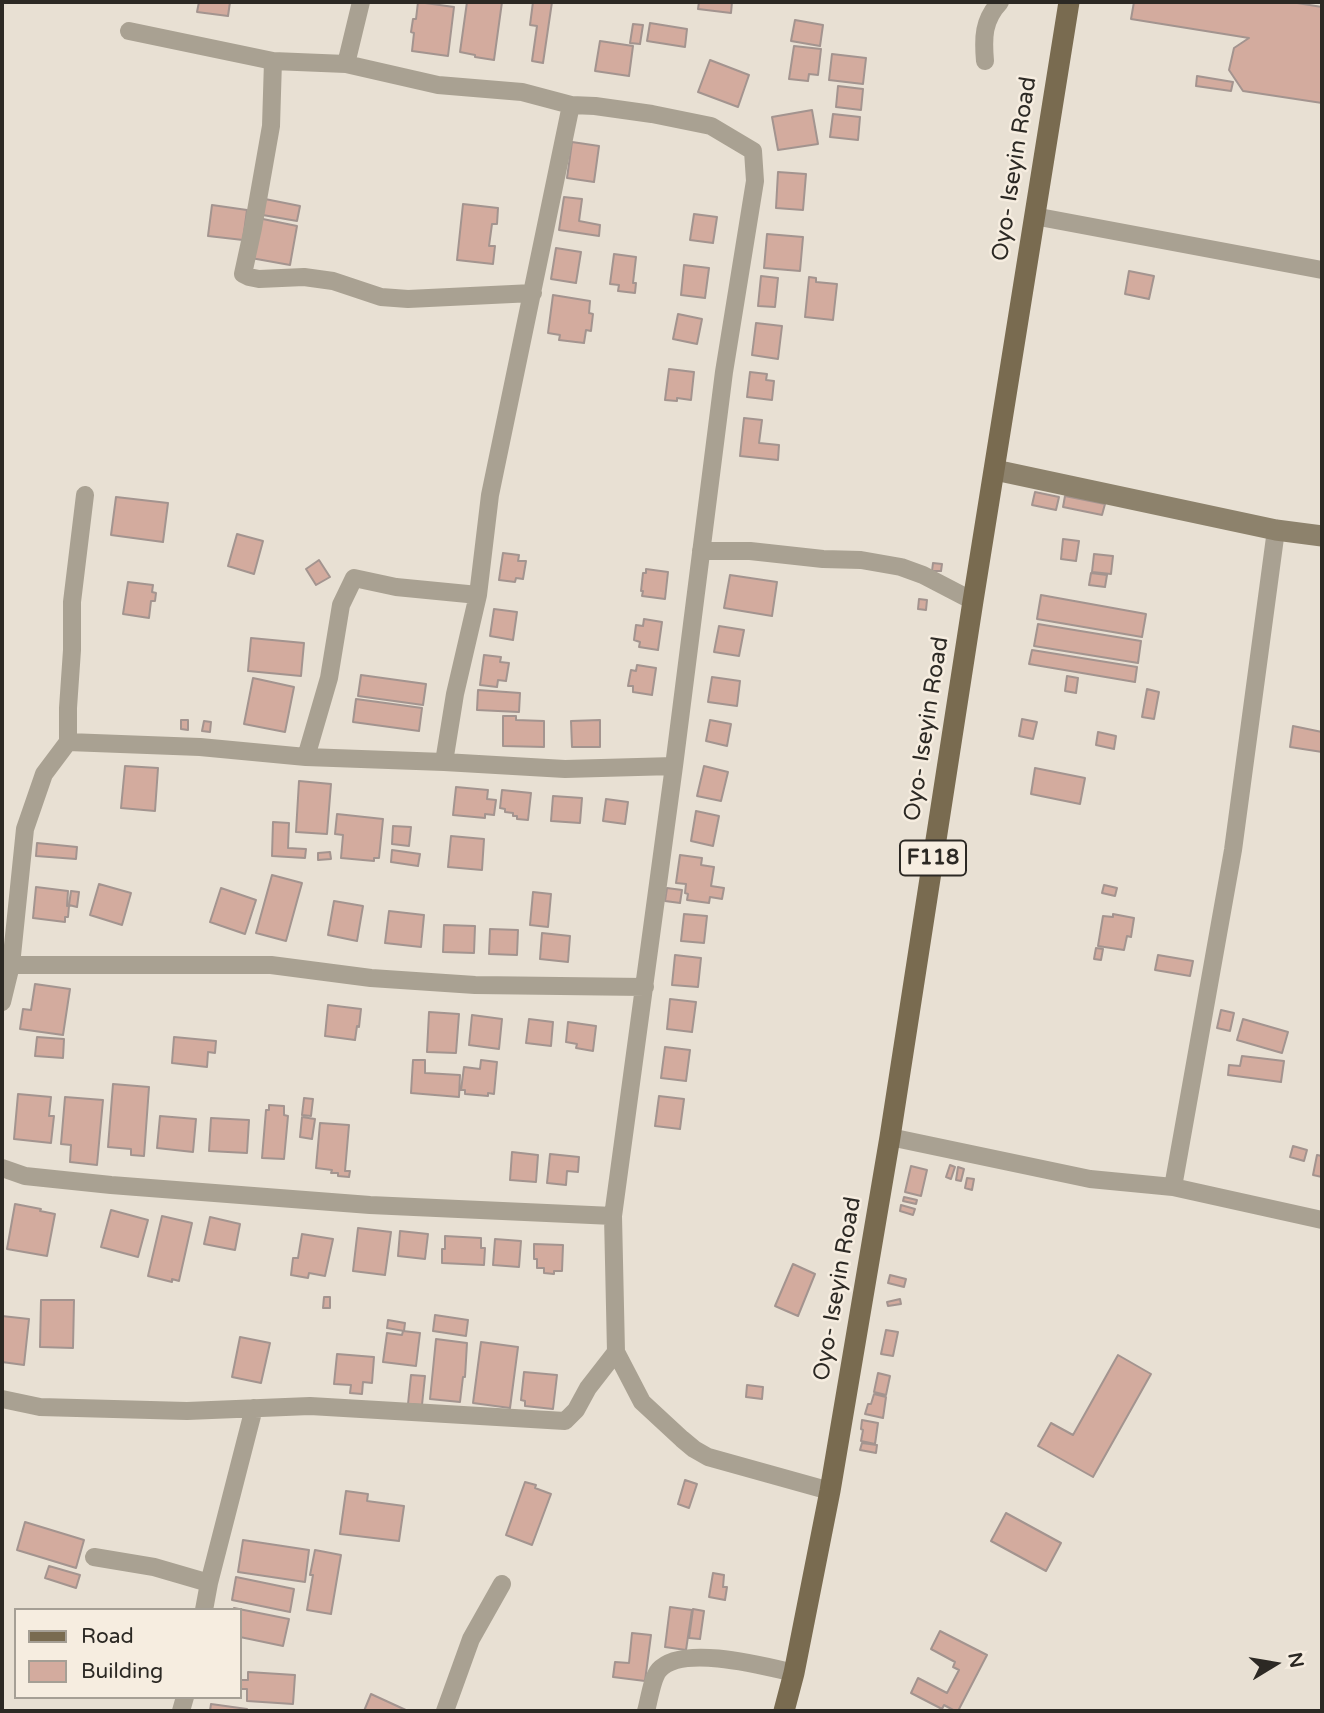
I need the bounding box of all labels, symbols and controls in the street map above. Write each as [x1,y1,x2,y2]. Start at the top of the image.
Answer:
street label: Oyo- Iseyin Road [987,75,1043,263]
street label: Oyo- Iseyin Road [899,635,955,823]
road number: F118 [900,840,966,876]
street label: Oyo- Iseyin Road [808,1195,868,1383]
legend [14,1608,242,1699]
text: Road [81,1624,134,1649]
north arrow [1240,1629,1310,1699]
text: N [1283,1650,1308,1670]
text: Building [81,1659,163,1684]

